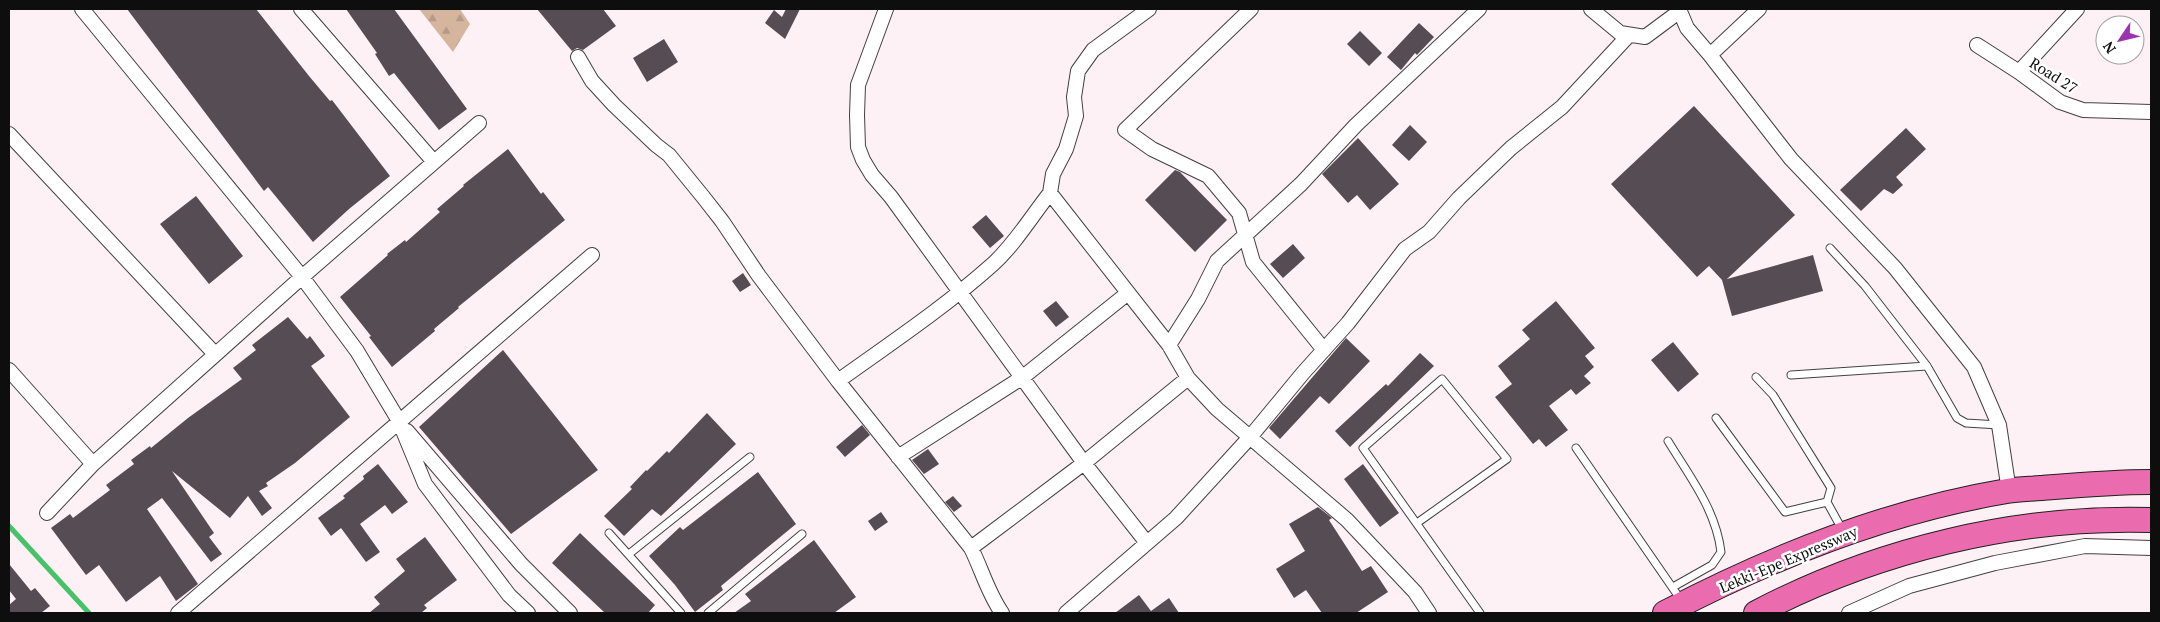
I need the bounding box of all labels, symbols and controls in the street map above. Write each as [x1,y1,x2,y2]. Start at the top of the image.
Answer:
north arrow [2095,15,2145,65]
text: N [2098,38,2120,58]
street label: Road 27 [2026,52,2082,98]
street label: Lekki-Epe Expressway [1716,521,1860,597]

